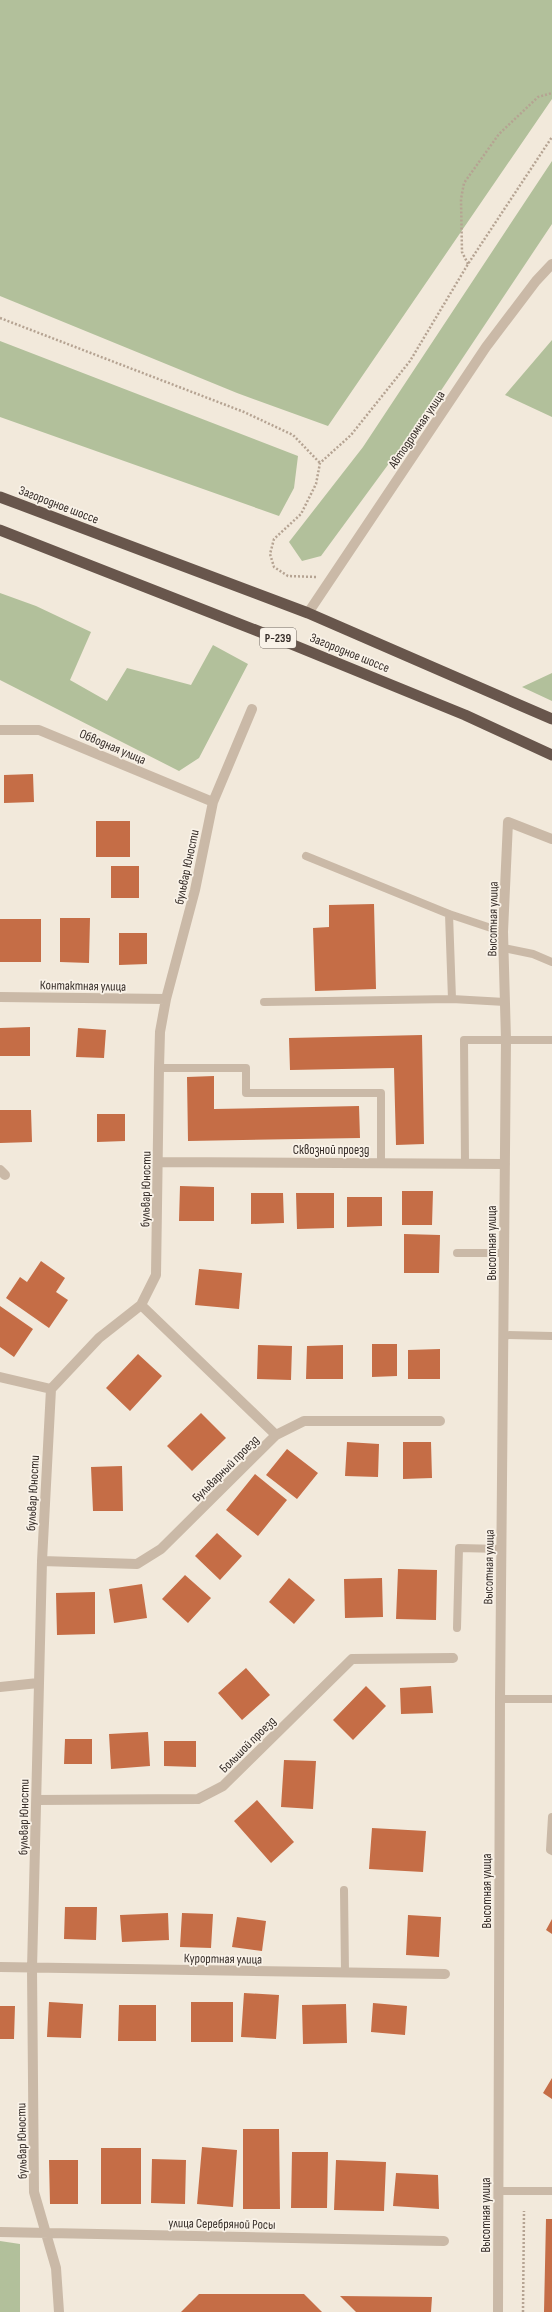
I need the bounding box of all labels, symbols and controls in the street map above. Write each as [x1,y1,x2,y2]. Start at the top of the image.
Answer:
street label: Автодромная улица [384,388,449,472]
street label: Загородное шоссе [16,482,101,528]
road number: Р-239 [260,628,296,648]
street label: Загородное шоссе [308,630,392,676]
street label: Обводная улица [77,726,148,768]
street label: бульвар Юности [171,828,203,906]
street label: Высотная улица [484,881,502,957]
street label: Контактная улица [40,977,126,995]
street label: Сквозной проезд [293,1142,369,1158]
street label: бульвар Юности [137,1151,155,1227]
street label: Высотная улица [484,1205,500,1281]
street label: Бульварный проезд [189,1432,262,1505]
street label: бульвар Юности [23,1455,43,1531]
street label: Высотная улица [480,1529,498,1605]
street label: Большой проезд [216,1713,279,1776]
street label: бульвар Юности [15,1779,33,1855]
street label: Высотная улица [479,1853,495,1929]
street label: Курортная улица [184,1950,262,1968]
street label: бульвар Юности [13,2103,31,2179]
street label: Высотная улица [478,2177,494,2253]
street label: улица Серебряной Росы [168,2215,276,2233]

